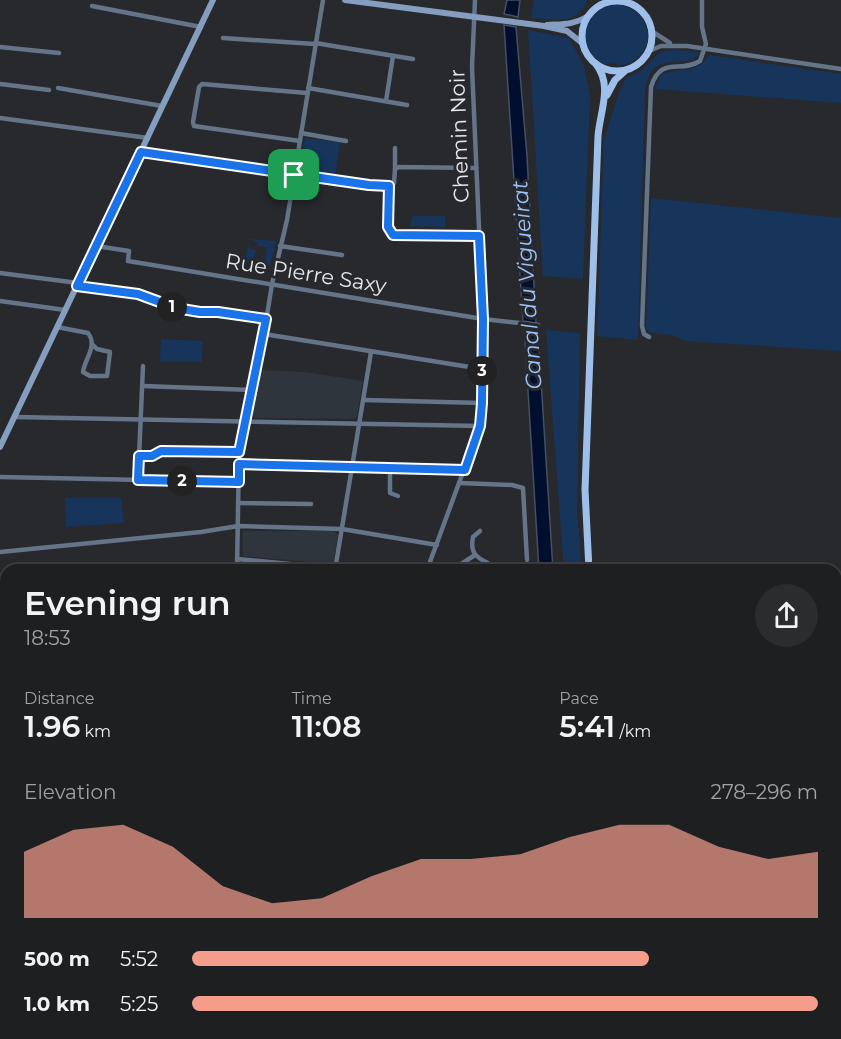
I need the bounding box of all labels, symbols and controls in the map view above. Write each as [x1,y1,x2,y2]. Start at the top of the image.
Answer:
street label: Chemin Noir [444,69,474,203]
pin [268,149,319,200]
icon: arrive [277,158,310,191]
water label: Canal du Vigueirat [506,180,548,390]
street label: Rue Pierre Saxy [224,248,389,298]
pin: 1 [157,292,187,322]
text: 1 [169,297,175,316]
pin: 3 [467,356,497,386]
text: 3 [477,361,487,380]
pin: 2 [167,466,197,496]
text: 2 [177,471,187,490]
text: Evening run [24,583,231,623]
button: share [755,584,818,647]
text: 18:53 [24,626,71,650]
text: Distance [24,689,94,708]
text: Time [292,689,332,708]
text: Pace [559,689,599,708]
text: 1.96 [24,708,80,745]
text: 11:08 [292,708,362,745]
text: 5:41 [559,708,615,745]
text: km [80,722,111,741]
text: /km [615,722,651,741]
text: Elevation [24,780,116,804]
text: 278–296 m [711,780,818,804]
text: 500 m [24,947,90,971]
text: 5:52 [120,947,158,971]
text: 1.0 km [24,992,90,1016]
text: 5:25 [120,992,158,1016]

